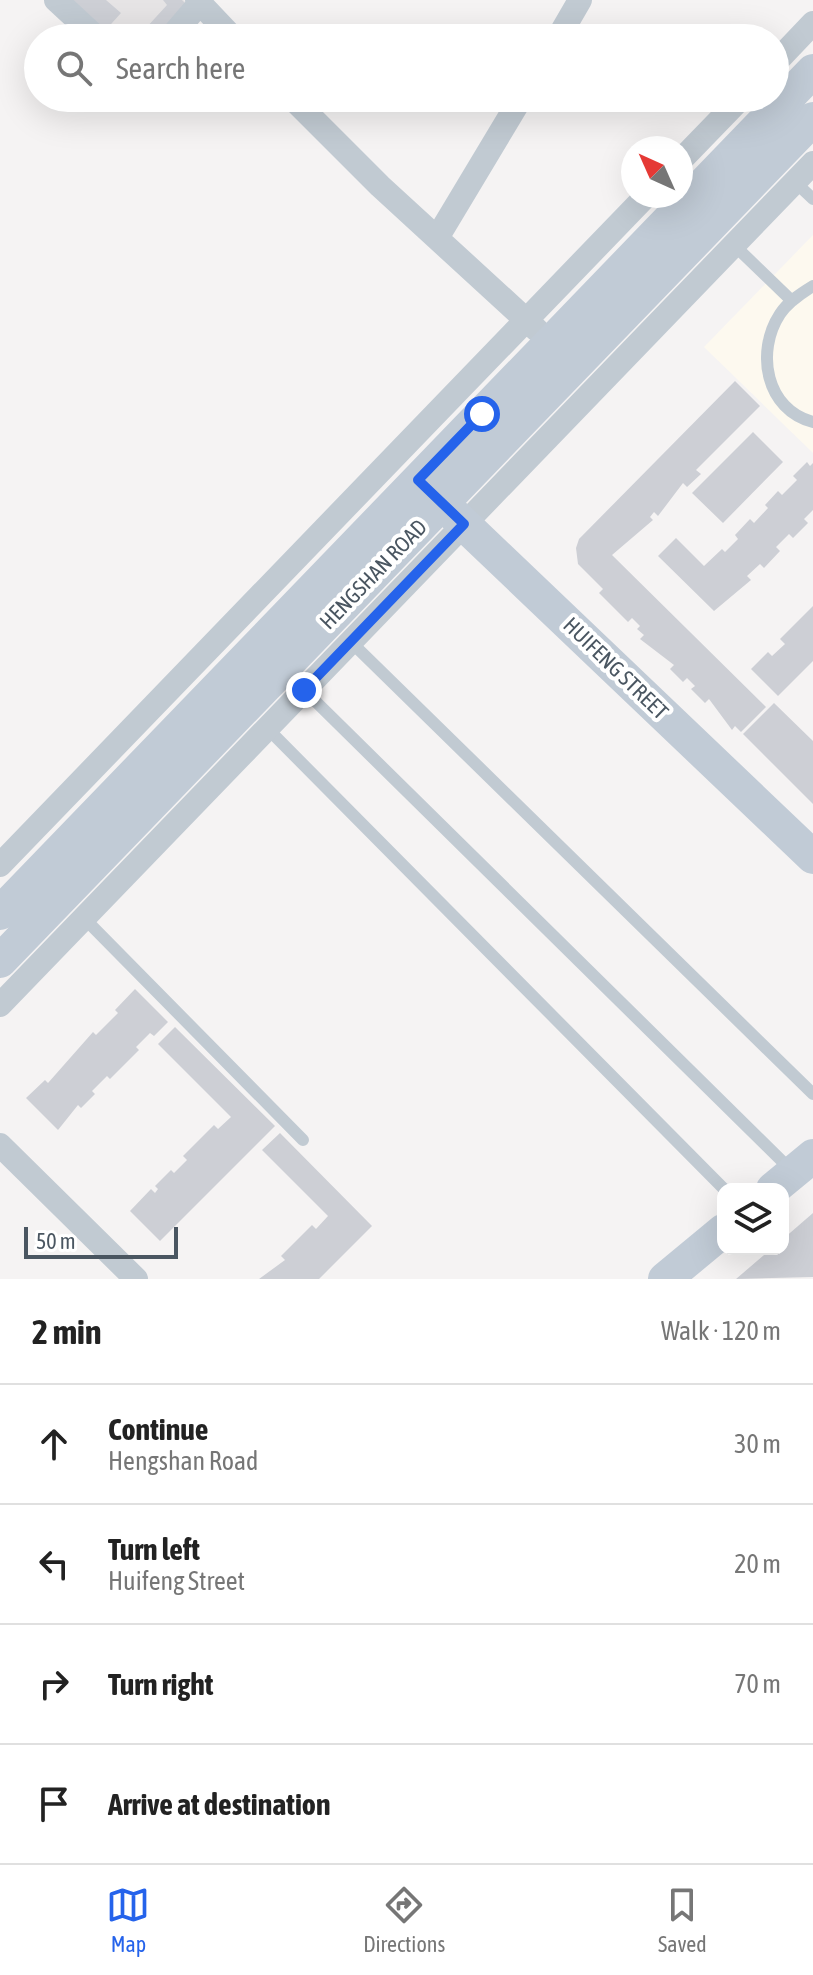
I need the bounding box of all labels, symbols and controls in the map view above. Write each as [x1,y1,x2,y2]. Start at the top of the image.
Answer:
search box [24,24,789,112]
icon: search [52,46,96,90]
text: Search here [116,51,245,85]
north arrow [621,136,693,208]
route start [464,396,500,432]
street label: HENGSHAN ROAD [314,514,432,634]
street label: HUIFENG STREET [558,612,674,725]
route end [286,672,322,708]
map controls [717,1183,789,1255]
button: layers [717,1183,789,1255]
scale bar [24,1223,178,1259]
text: 50 m [36,1228,76,1254]
text: 2 min [32,1312,101,1351]
text: Walk · 120 m [661,1316,781,1346]
text: Continue [108,1412,208,1446]
icon: ahead [32,1422,76,1466]
text: 30 m [734,1429,781,1459]
text: Hengshan Road [108,1446,258,1476]
text: Turn left [108,1532,200,1566]
icon: left [32,1542,76,1586]
text: 20 m [734,1549,781,1579]
text: Huifeng Street [108,1566,245,1596]
icon: right [32,1662,76,1706]
text: Turn right [108,1667,214,1701]
text: 70 m [734,1669,781,1699]
icon: arrive [32,1782,76,1826]
text: Arrive at destination [108,1787,330,1821]
tab: Map [106,1883,150,1957]
tab: Directions [363,1883,445,1957]
tab: Saved [658,1883,707,1957]

